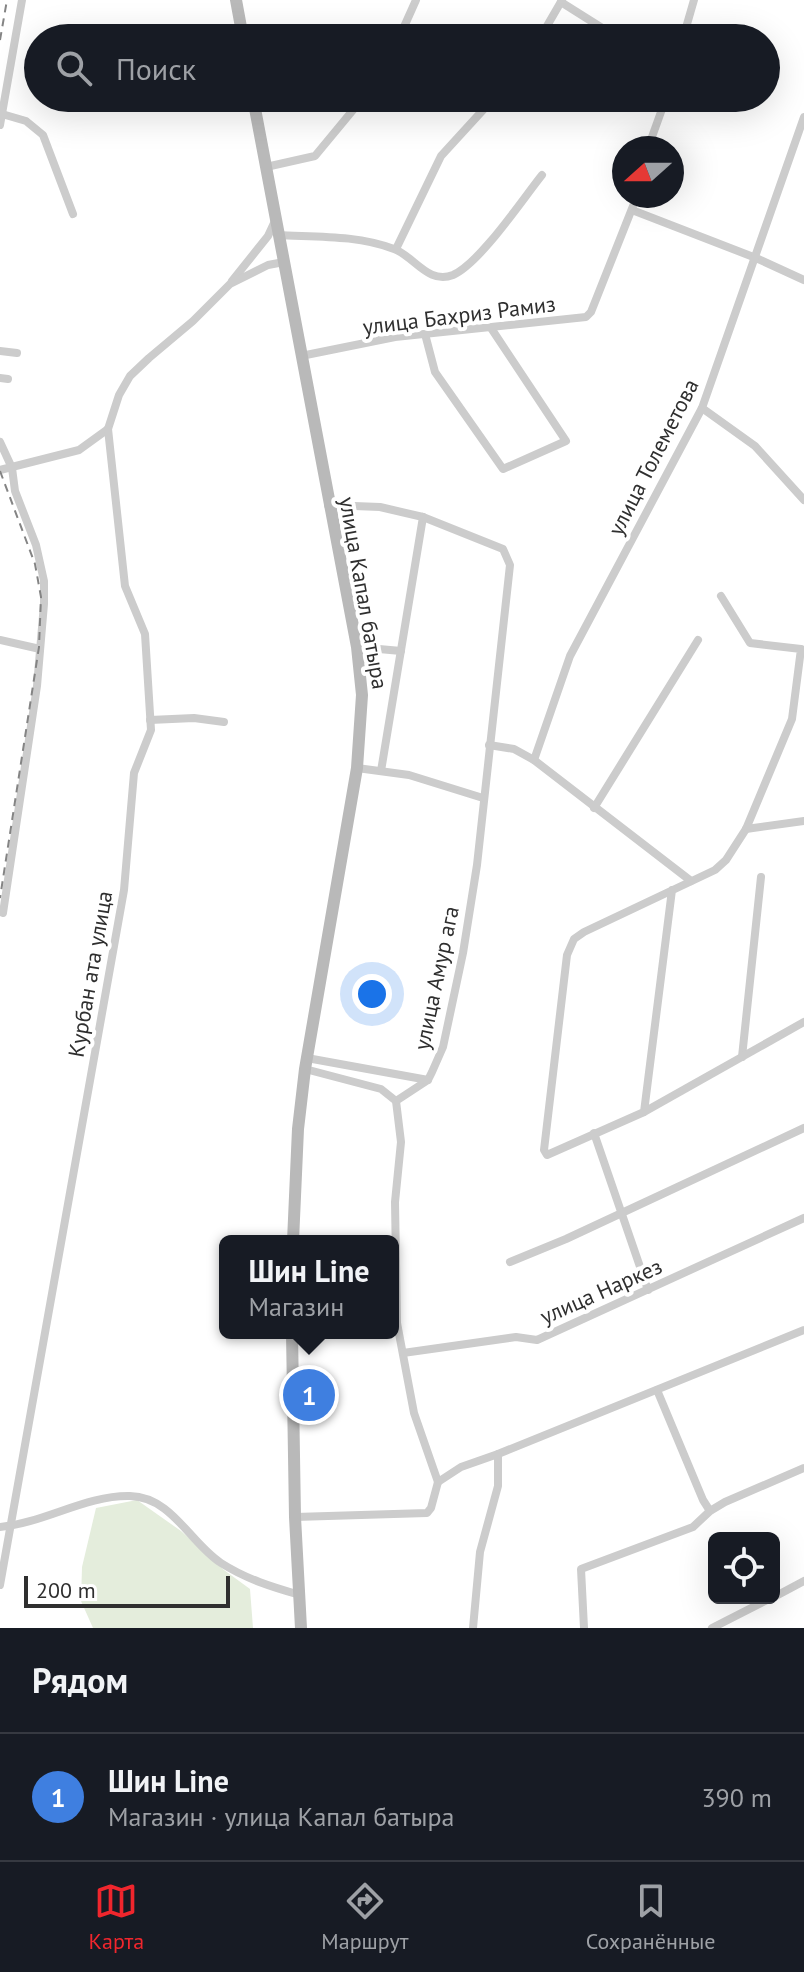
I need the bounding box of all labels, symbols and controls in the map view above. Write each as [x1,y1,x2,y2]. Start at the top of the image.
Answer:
search box [24,24,780,112]
icon: search [52,46,96,90]
text: Поиск [116,49,196,88]
north arrow [612,136,684,208]
street label: улица Бахриз Рамиз [361,289,557,341]
street label: улица Толеметова [601,374,705,540]
street label: улица Капал батыра [333,495,395,691]
street label: Курбан ата улица [62,889,118,1059]
street label: улица Амур ага [407,904,465,1052]
your location [352,974,392,1014]
popup [219,1235,399,1339]
text: Шин Line [249,1251,369,1290]
street label: улица Наркез [536,1252,666,1330]
text: Магазин [249,1290,344,1323]
pin: 1 [283,1365,335,1425]
map controls [708,1532,780,1604]
button: locate [708,1532,780,1604]
scale bar [24,1572,230,1608]
text: 200 m [36,1576,96,1604]
text: Рядом [32,1658,128,1702]
text: Шин Line [108,1761,229,1800]
text: 1 [51,1781,65,1814]
text: 390 m [701,1781,772,1814]
text: Магазин · улица Капал батыра [108,1800,454,1833]
tab: Карта [89,1879,144,1955]
tab: Маршрут [321,1879,408,1955]
tab: Сохранённые [586,1879,715,1955]

